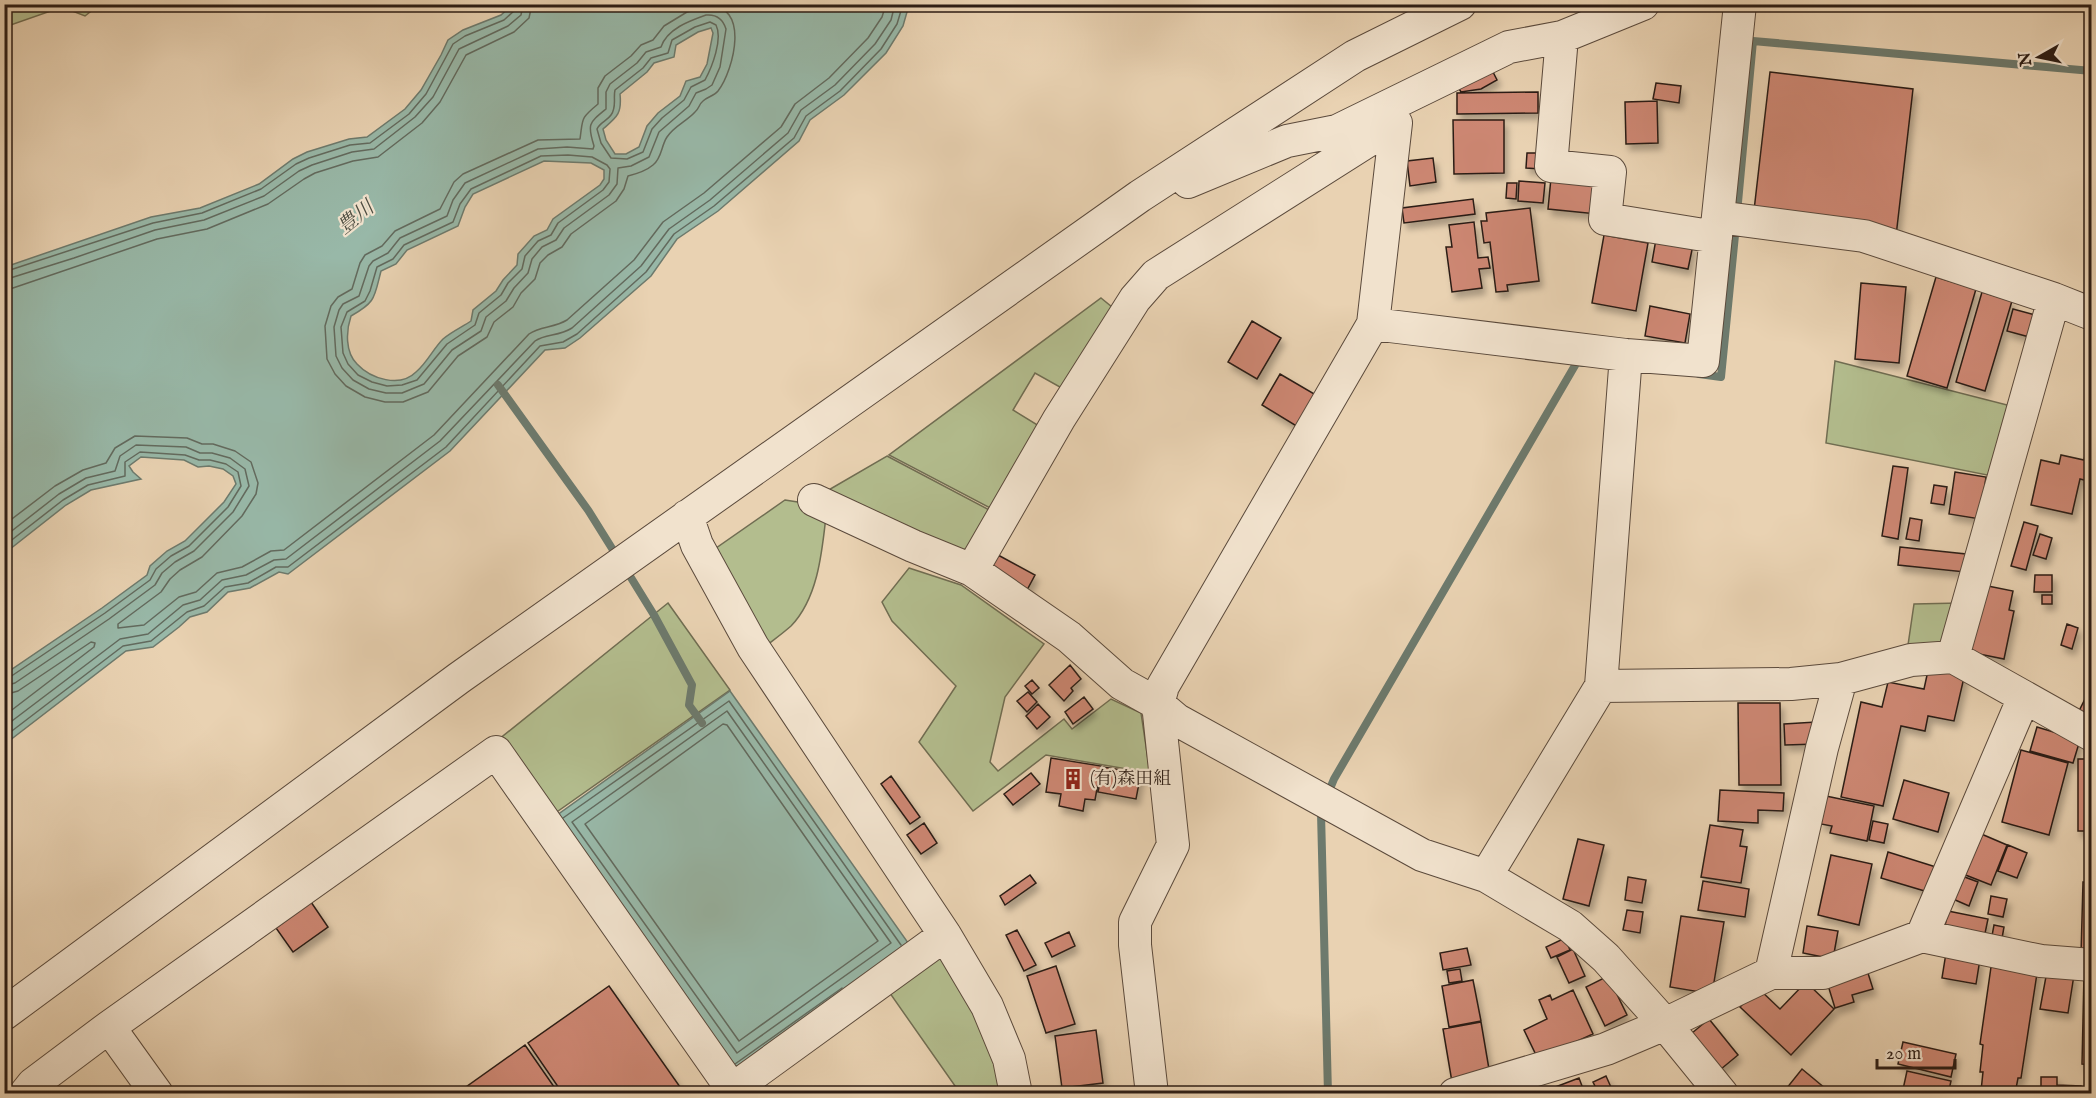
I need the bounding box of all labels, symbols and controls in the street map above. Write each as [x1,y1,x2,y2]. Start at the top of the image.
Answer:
north arrow [2009,27,2069,87]
text: N [2015,50,2037,68]
water label: 豊川 [333,194,381,240]
building icon: (有)森田組 [1061,767,1085,791]
place label: (有)森田組 [1090,768,1171,791]
scale bar [1877,1032,1955,1070]
text: 20 m [1886,1043,1921,1066]

